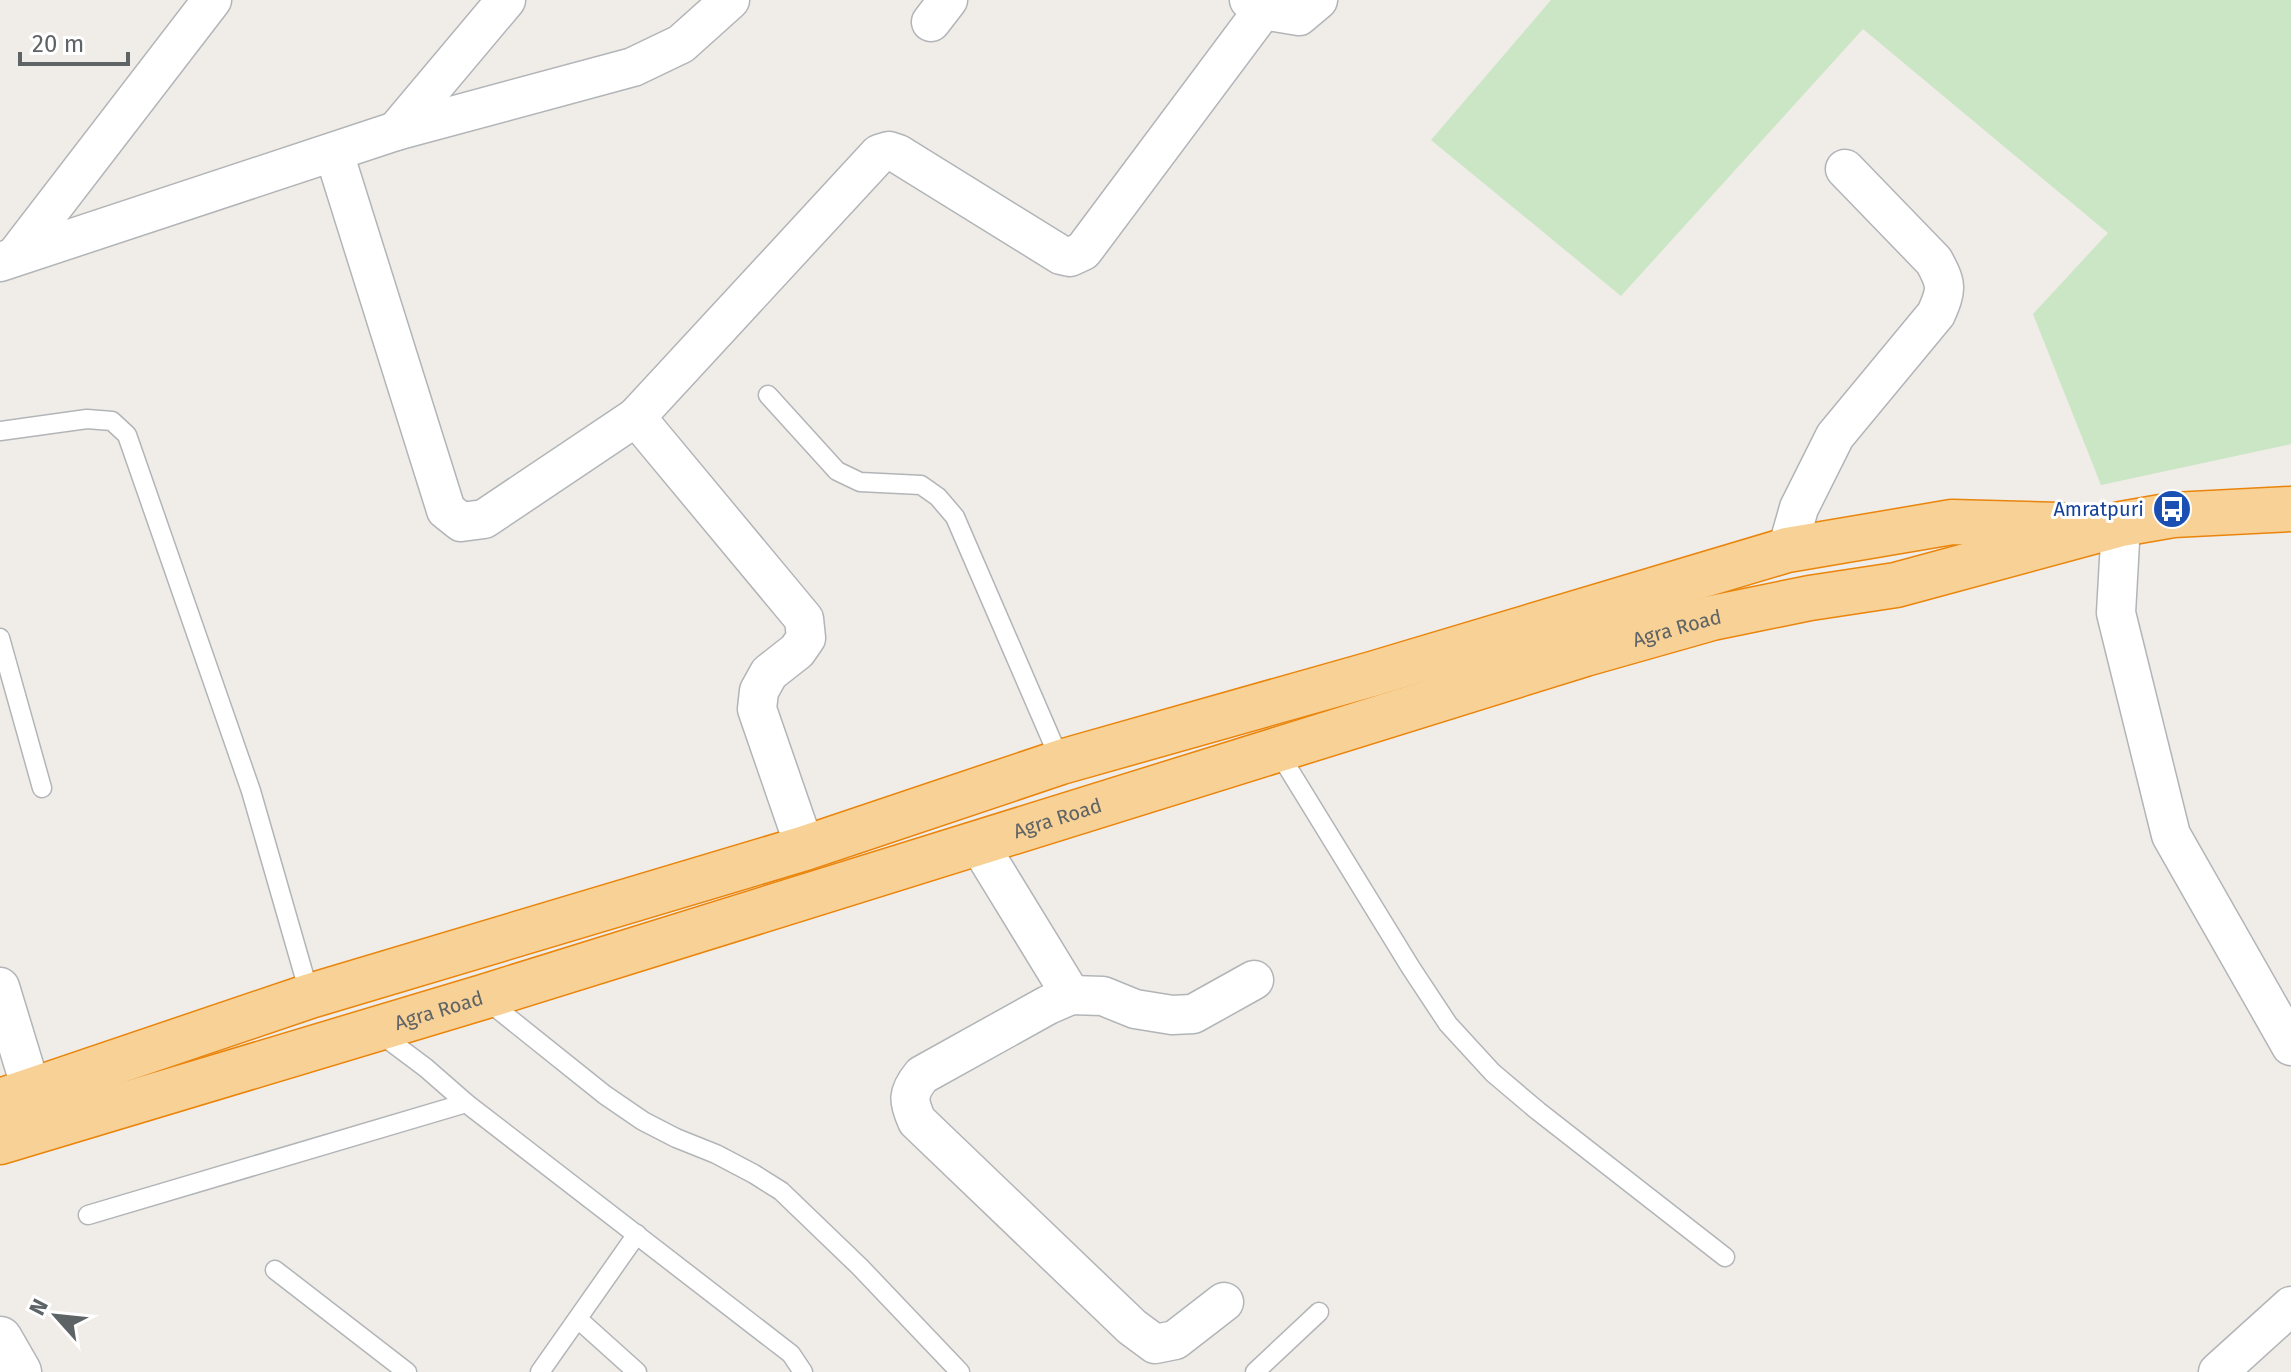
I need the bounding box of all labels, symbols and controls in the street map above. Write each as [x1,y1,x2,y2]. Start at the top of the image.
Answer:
scale bar [20,16,128,66]
text: 20 m [32,30,84,58]
bus stop icon: Amratpuri [2151,488,2193,530]
place label: Amratpuri [2053,497,2144,521]
street label: Agra Road [1630,604,1723,652]
street label: Agra Road [1010,793,1105,843]
street label: Agra Road [392,986,486,1035]
north arrow [16,1276,96,1356]
text: N [23,1295,54,1320]

